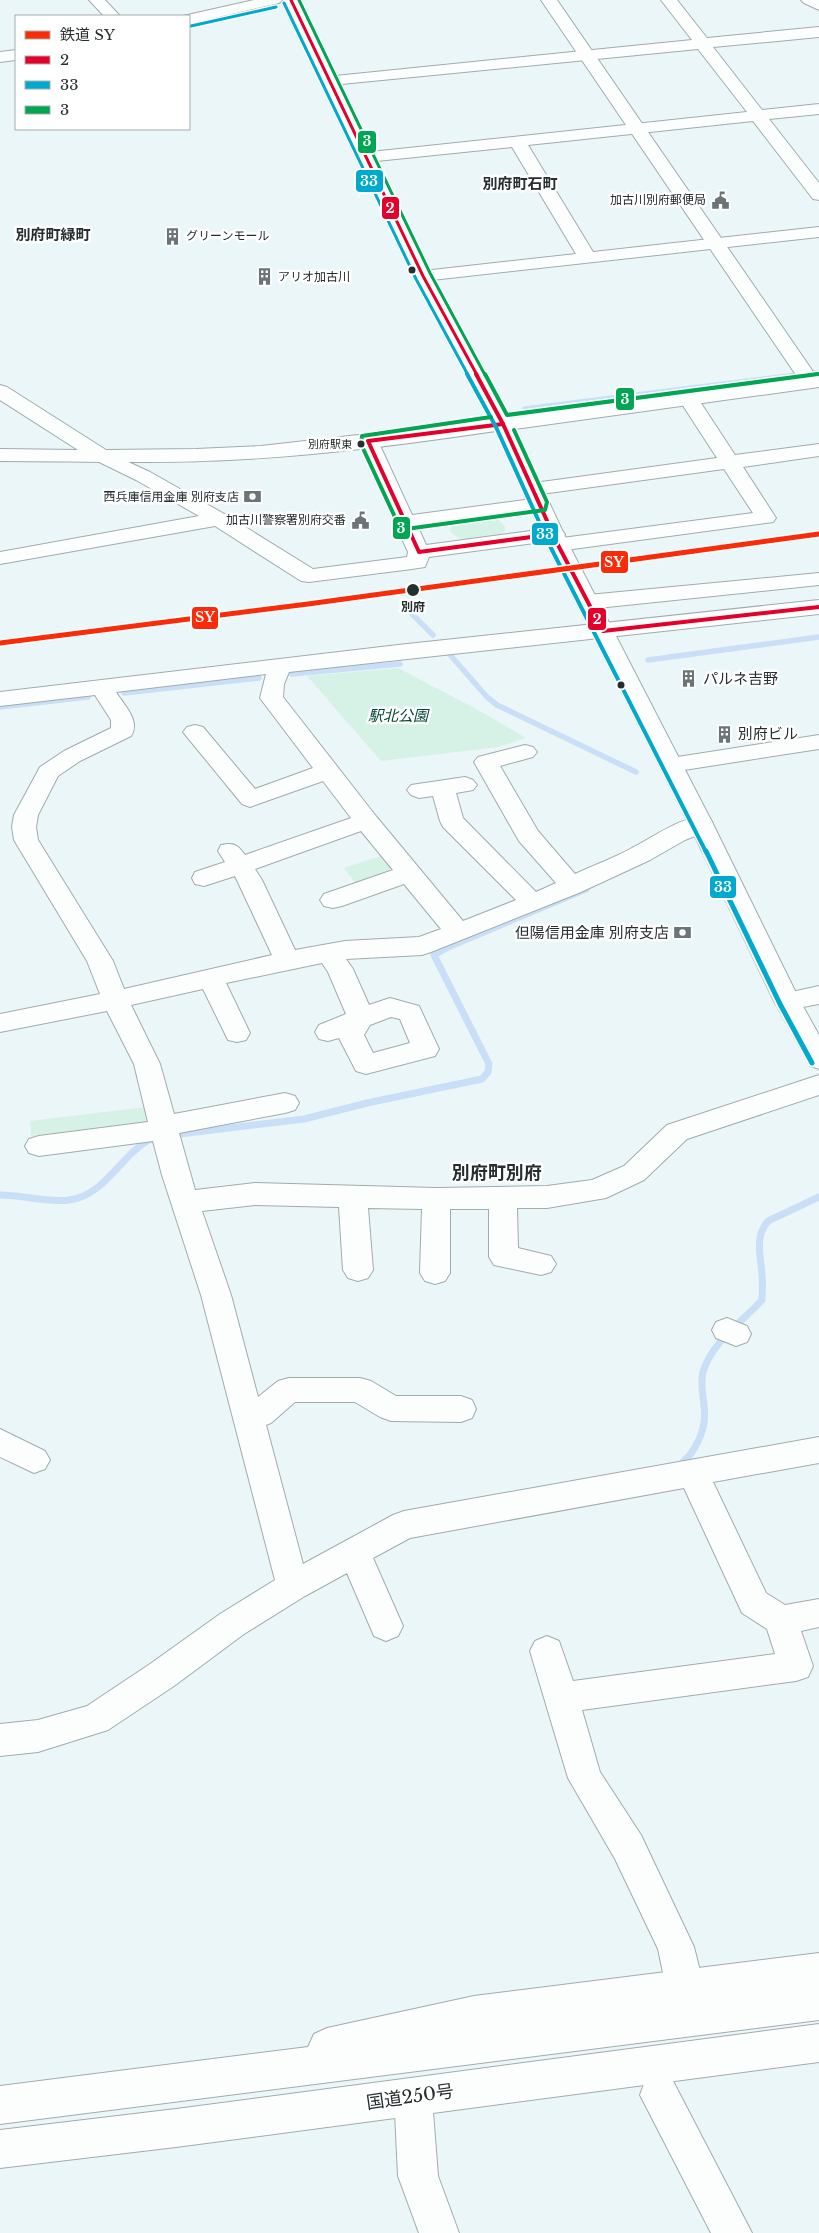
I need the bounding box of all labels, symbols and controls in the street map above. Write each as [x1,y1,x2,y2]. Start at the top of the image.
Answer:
legend [15,15,190,130]
text: 鉄道 SY [60,25,116,44]
text: 2 [60,50,69,69]
text: 33 [60,75,78,94]
text: 3 [60,100,69,119]
line badge: 3 [357,130,377,154]
text: 3 [363,132,372,150]
line badge: 33 [355,169,384,193]
text: 33 [360,172,378,190]
district label: 別府町石町 [482,174,558,193]
public building icon: 加古川別府郵便局 [710,190,730,210]
place label: 加古川別府郵便局 [610,192,706,207]
line badge: 2 [381,196,400,220]
text: 2 [385,199,395,217]
district label: 別府町緑町 [15,225,91,244]
building icon: グリーンモール [162,226,182,246]
place label: グリーンモール [186,228,269,243]
unlabelled marker [407,265,417,275]
building icon: アリオ加古川 [254,267,274,287]
place label: アリオ加古川 [278,269,350,284]
line badge: 3 [615,387,635,411]
text: 3 [621,390,630,408]
place label: 別府駅東 [308,437,352,451]
marker: 別府駅東 [356,439,366,449]
bank icon: 西兵庫信用金庫 別府支店 [243,487,263,507]
place label: 西兵庫信用金庫 別府支店 [104,489,239,504]
public building icon: 加古川警察署別府交番 [350,510,370,530]
place label: 加古川警察署別府交番 [226,512,346,527]
line badge: 3 [392,516,411,540]
text: 3 [397,519,406,537]
line badge: 33 [531,522,559,546]
text: 33 [536,525,554,543]
line badge: SY [600,550,629,574]
text: SY [604,553,624,571]
marker: 別府 [405,582,421,598]
place label: 別府 [401,599,425,614]
line badge: SY [191,606,219,630]
line badge: 2 [587,607,607,631]
text: SY [195,608,215,626]
text: 2 [592,610,602,628]
building icon: パルネ吉野 [679,669,699,689]
place label: パルネ吉野 [703,669,778,688]
unlabelled marker [616,680,626,690]
park label: 駅北公園 [368,706,430,725]
building icon: 別府ビル [714,724,734,744]
place label: 別府ビル [738,724,798,743]
line badge: 33 [709,875,737,899]
text: 33 [714,878,732,896]
place label: 但陽信用金庫 別府支店 [515,923,669,942]
bank icon: 但陽信用金庫 別府支店 [673,923,693,943]
district label: 別府町別府 [452,1162,542,1184]
street label: 国道250号 [365,2080,455,2114]

